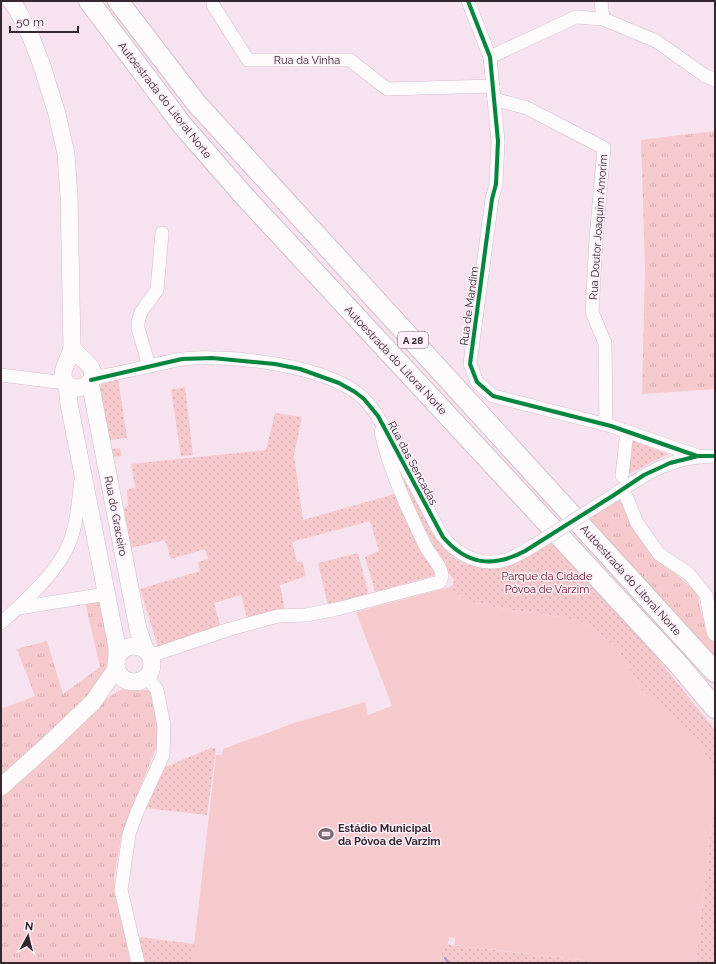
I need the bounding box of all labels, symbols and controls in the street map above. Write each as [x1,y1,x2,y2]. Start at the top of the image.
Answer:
scale bar [10,8,78,34]
text: 50 m [16,15,44,29]
street label: Autoestrada do Litoral Norte [115,39,214,162]
street label: Rua da Vinha [274,54,340,67]
street label: Rua Doutor Joaquim Amorim [587,154,610,300]
street label: Rua de Mandim [457,266,481,347]
street label: Autoestrada do Litoral Norte [342,303,450,418]
road number: A 28 [398,332,428,348]
street label: Rua das Sencadas [385,419,440,507]
street label: Rua do Graceiro [101,475,130,558]
street label: Autoestrada do Litoral Norte [578,522,684,639]
park label: Parque da Cidade Póvoa de Varzim [502,570,593,596]
place label: Estádio Municipal da Póvoa de Varzim [338,822,441,848]
sports icon: Estádio Municipal da Póvoa de Varzim [317,825,335,843]
north arrow [8,916,48,956]
text: N [24,920,34,934]

